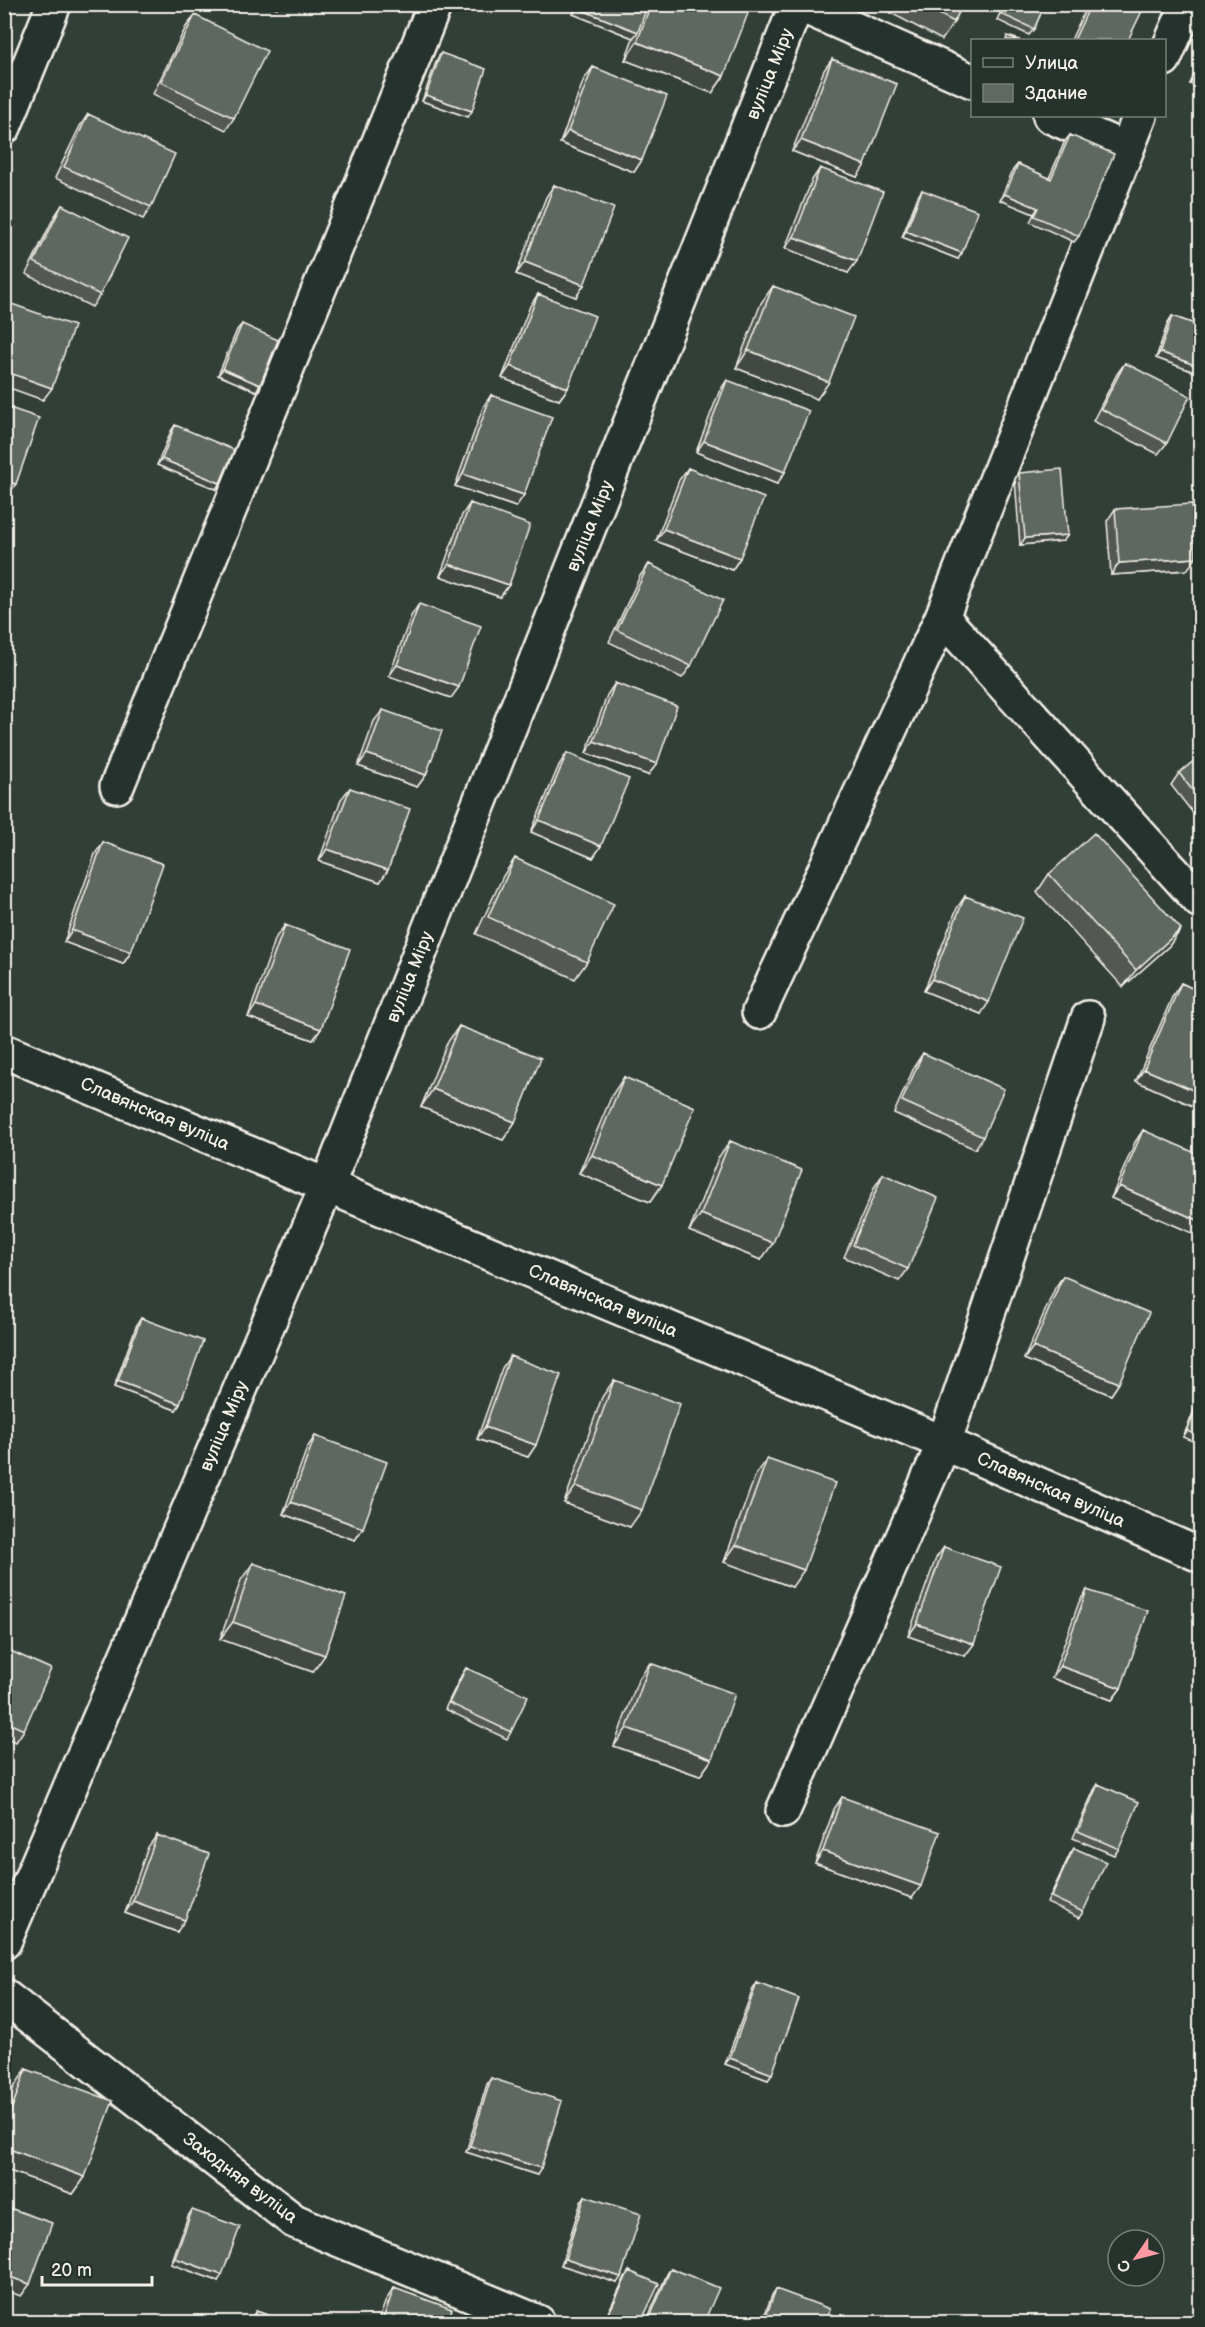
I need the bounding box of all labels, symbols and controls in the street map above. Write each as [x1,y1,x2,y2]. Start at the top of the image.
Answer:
street label: вуліца Міру [742,25,798,123]
legend [971,39,1166,117]
text: Улица [1025,53,1079,74]
text: Здание [1025,83,1087,104]
street label: вуліца Міру [562,477,618,575]
street label: вуліца Міру [382,928,438,1026]
street label: Славянская вуліца [77,1073,233,1155]
street label: Славянская вуліца [525,1260,681,1342]
street label: вуліца Міру [196,1377,253,1474]
street label: Славянская вуліца [974,1448,1129,1532]
street label: Заходняя вуліца [179,2128,302,2228]
north arrow [1106,2228,1166,2288]
scale bar [42,2249,152,2287]
text: С [1114,2256,1136,2276]
text: 20 m [51,2260,92,2281]

